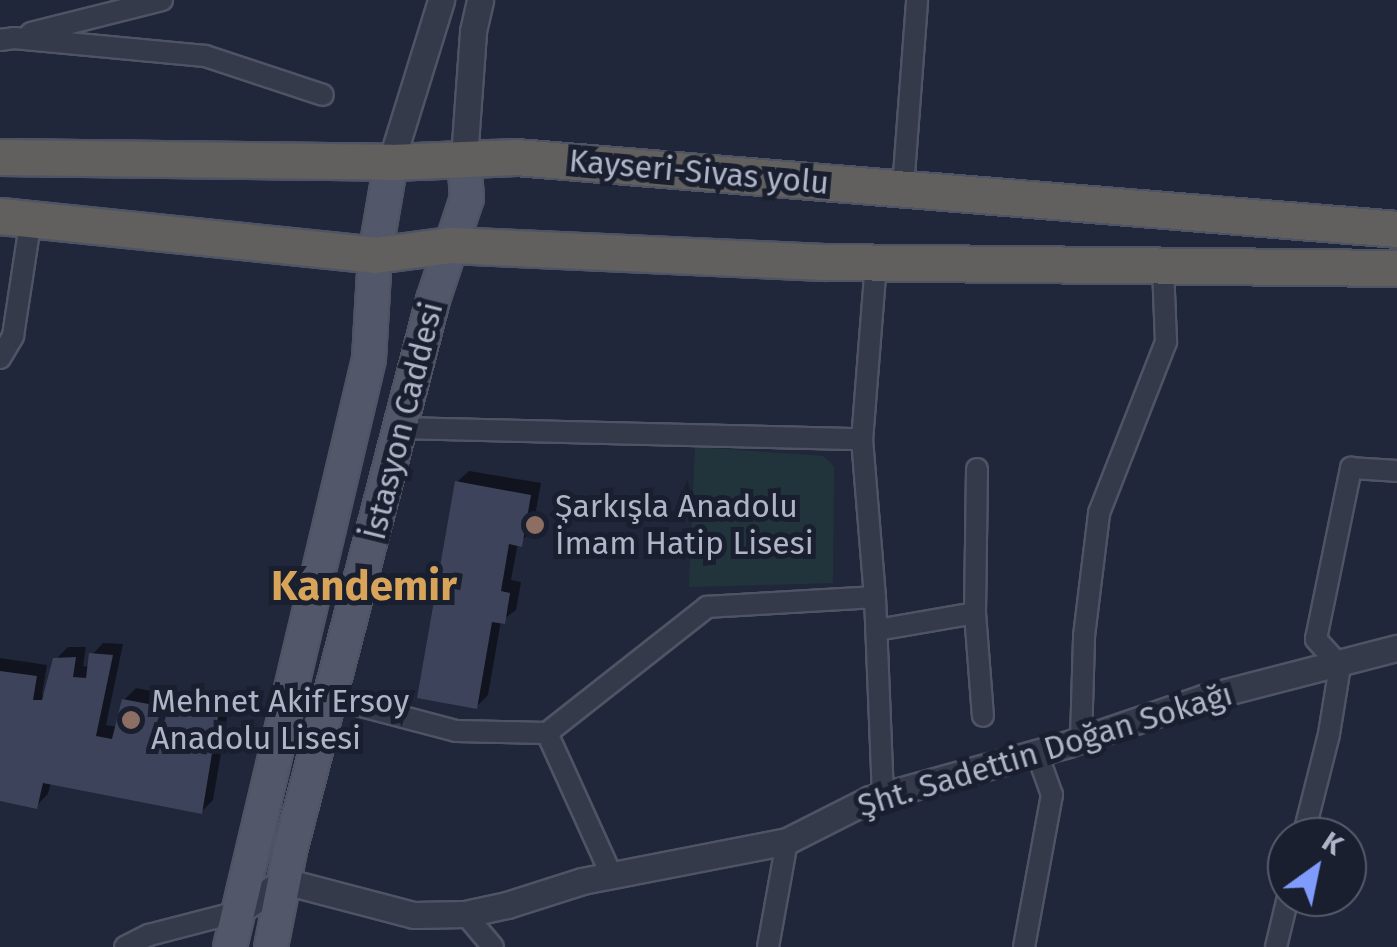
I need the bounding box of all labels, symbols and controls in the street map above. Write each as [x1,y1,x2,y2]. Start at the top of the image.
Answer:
street label: Kayseri-Sivas yolu [567,142,831,202]
street label: İstasyon Caddesi [355,298,451,544]
place label: Şarkışla Anadolu İmam Hatip Lisesi [555,488,814,563]
marker: Şarkışla Anadolu İmam Hatip Lisesi [524,514,546,536]
district label: Kandemir [271,561,457,611]
street label: Şht. Sadettin Doğan Sokağı [853,675,1237,825]
place label: Mehnet Akif Ersoy Anadolu Lisesi [151,683,409,758]
marker: Mehnet Akif Ersoy Anadolu Lisesi [120,709,142,731]
north arrow [1267,817,1367,917]
text: K [1316,824,1349,862]

